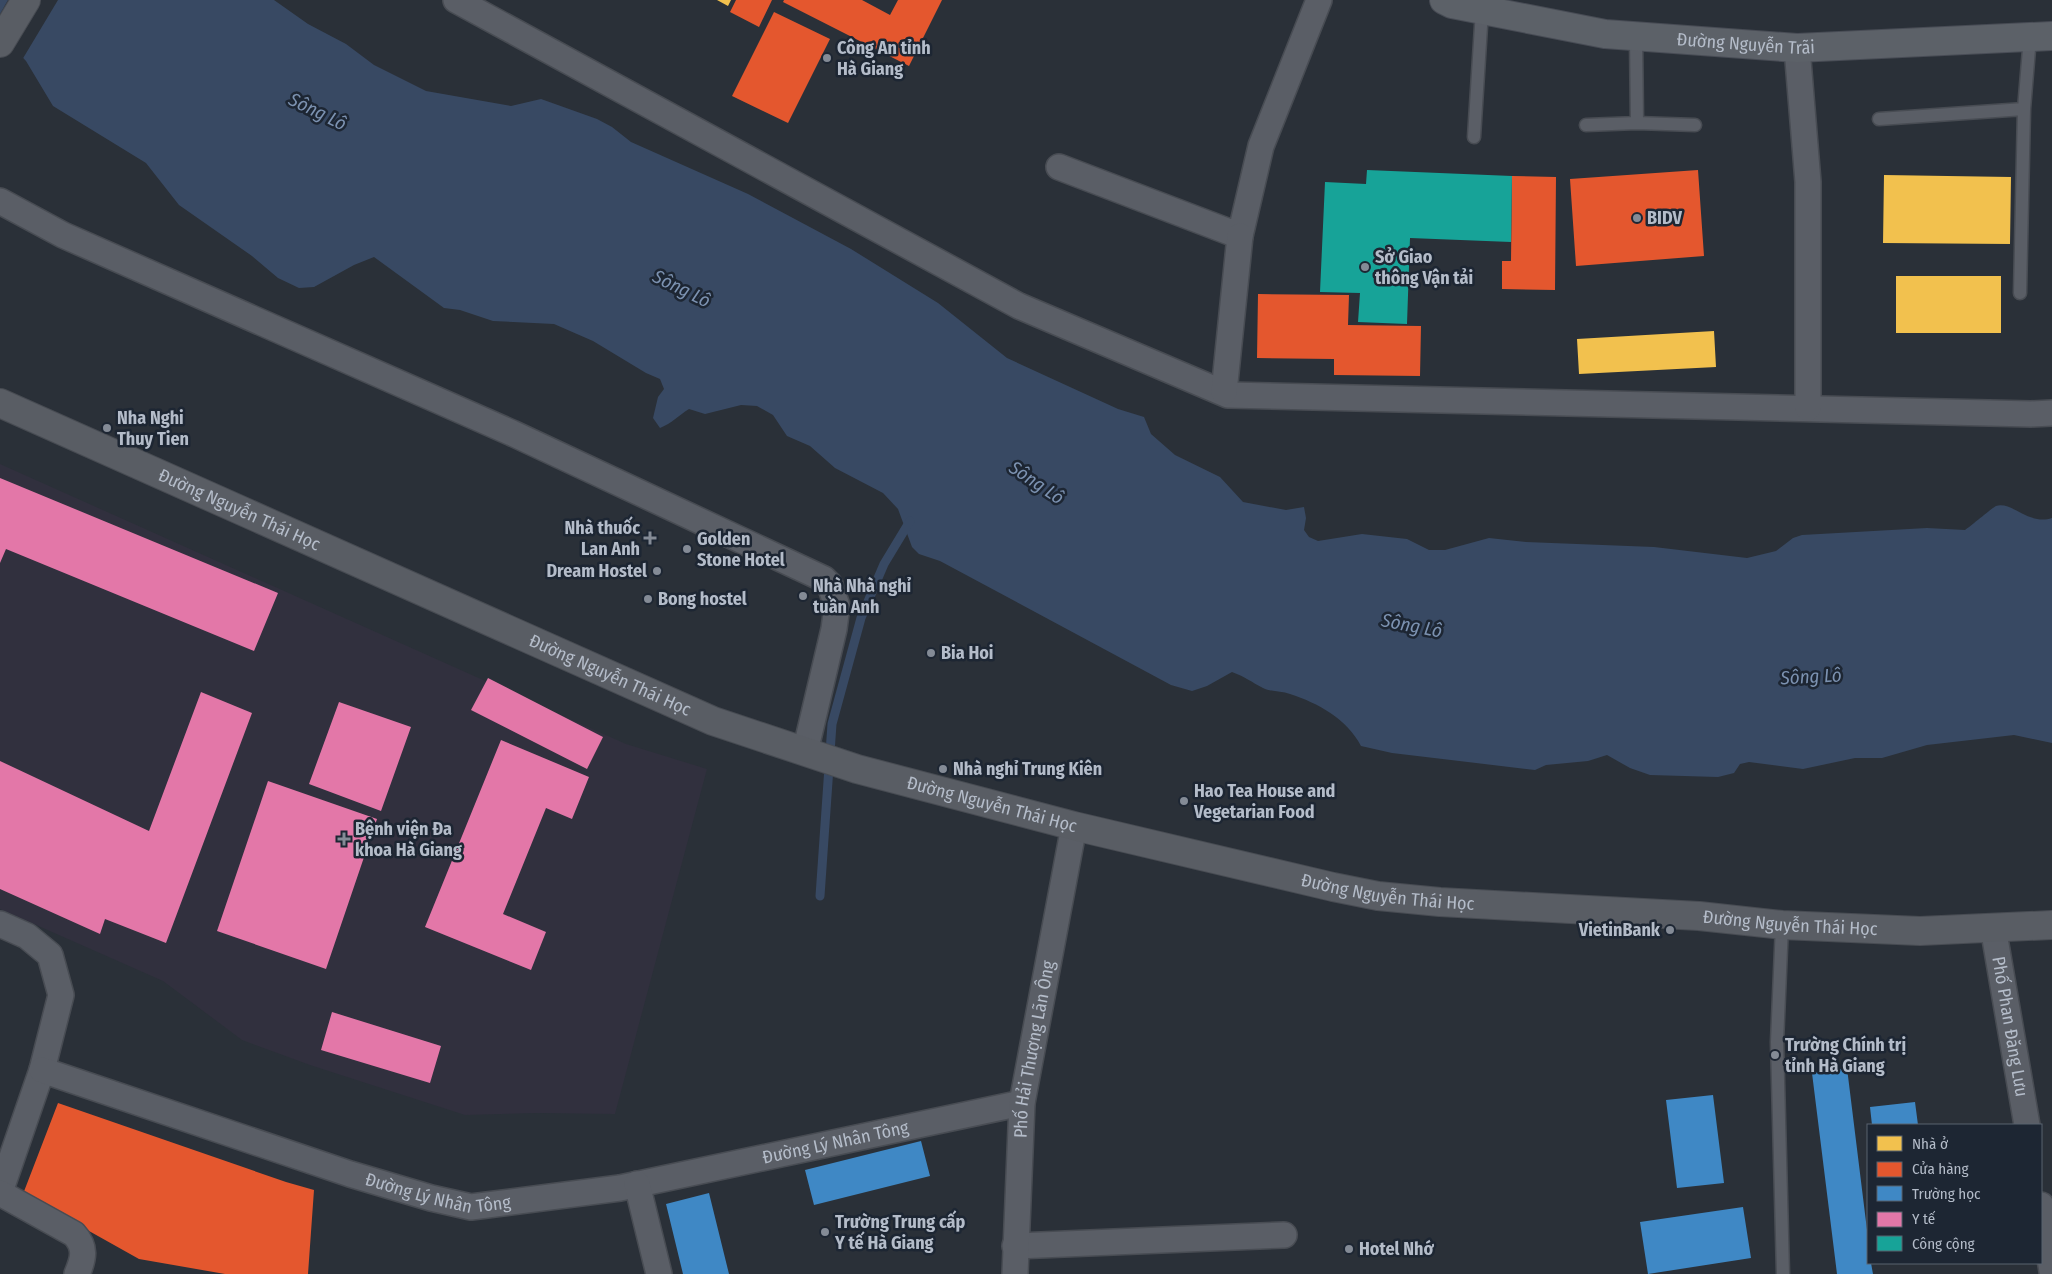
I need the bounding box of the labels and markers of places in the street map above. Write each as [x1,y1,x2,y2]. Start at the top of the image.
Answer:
place label: Công An tỉnh Hà Giang [837,37,931,80]
marker: Công An tỉnh Hà Giang [821,52,833,64]
place label: BIDV [1647,207,1683,229]
marker: BIDV [1631,212,1643,224]
place label: Sở Giao thông Vận tải [1375,246,1473,289]
marker: Sở Giao thông Vận tải [1359,261,1371,273]
place label: Nha Nghi Thuy Tien [117,407,189,450]
marker: Nha Nghi Thuy Tien [101,422,113,434]
place label: Nhà thuốc Lan Anh [565,516,640,560]
place label: Golden Stone Hotel [697,528,785,571]
marker: Nhà thuốc Lan Anh [644,532,656,544]
marker: Golden Stone Hotel [681,543,693,555]
place label: Dream Hostel [546,560,647,582]
marker: Dream Hostel [651,565,663,577]
place label: Nhà Nhà nghỉ tuần Anh [813,575,912,618]
place label: Bong hostel [658,588,747,610]
marker: Nhà Nhà nghỉ tuần Anh [797,590,809,602]
marker: Bong hostel [642,593,654,605]
place label: Bia Hoi [941,642,994,664]
marker: Bia Hoi [925,647,937,659]
place label: Nhà nghỉ Trung Kiên [953,758,1102,780]
marker: Nhà nghỉ Trung Kiên [937,763,949,775]
place label: Hao Tea House and Vegetarian Food [1193,780,1335,823]
marker: Hao Tea House and Vegetarian Food [1178,795,1190,807]
place label: Bệnh viện Đa khoa Hà Giang [355,818,462,861]
marker: Bệnh viện Đa khoa Hà Giang [337,832,351,846]
place label: VietinBank [1578,919,1661,941]
marker: VietinBank [1664,924,1676,936]
place label: Trường Chính trị tỉnh Hà Giang [1785,1034,1906,1077]
marker: Trường Chính trị tỉnh Hà Giang [1769,1049,1781,1061]
place label: Trường Trung cấp Y tế Hà Giang [834,1210,966,1254]
marker: Trường Trung cấp Y tế Hà Giang [819,1226,831,1238]
place label: Hotel Nhớ [1359,1238,1434,1260]
marker: Hotel Nhớ [1343,1243,1355,1255]

